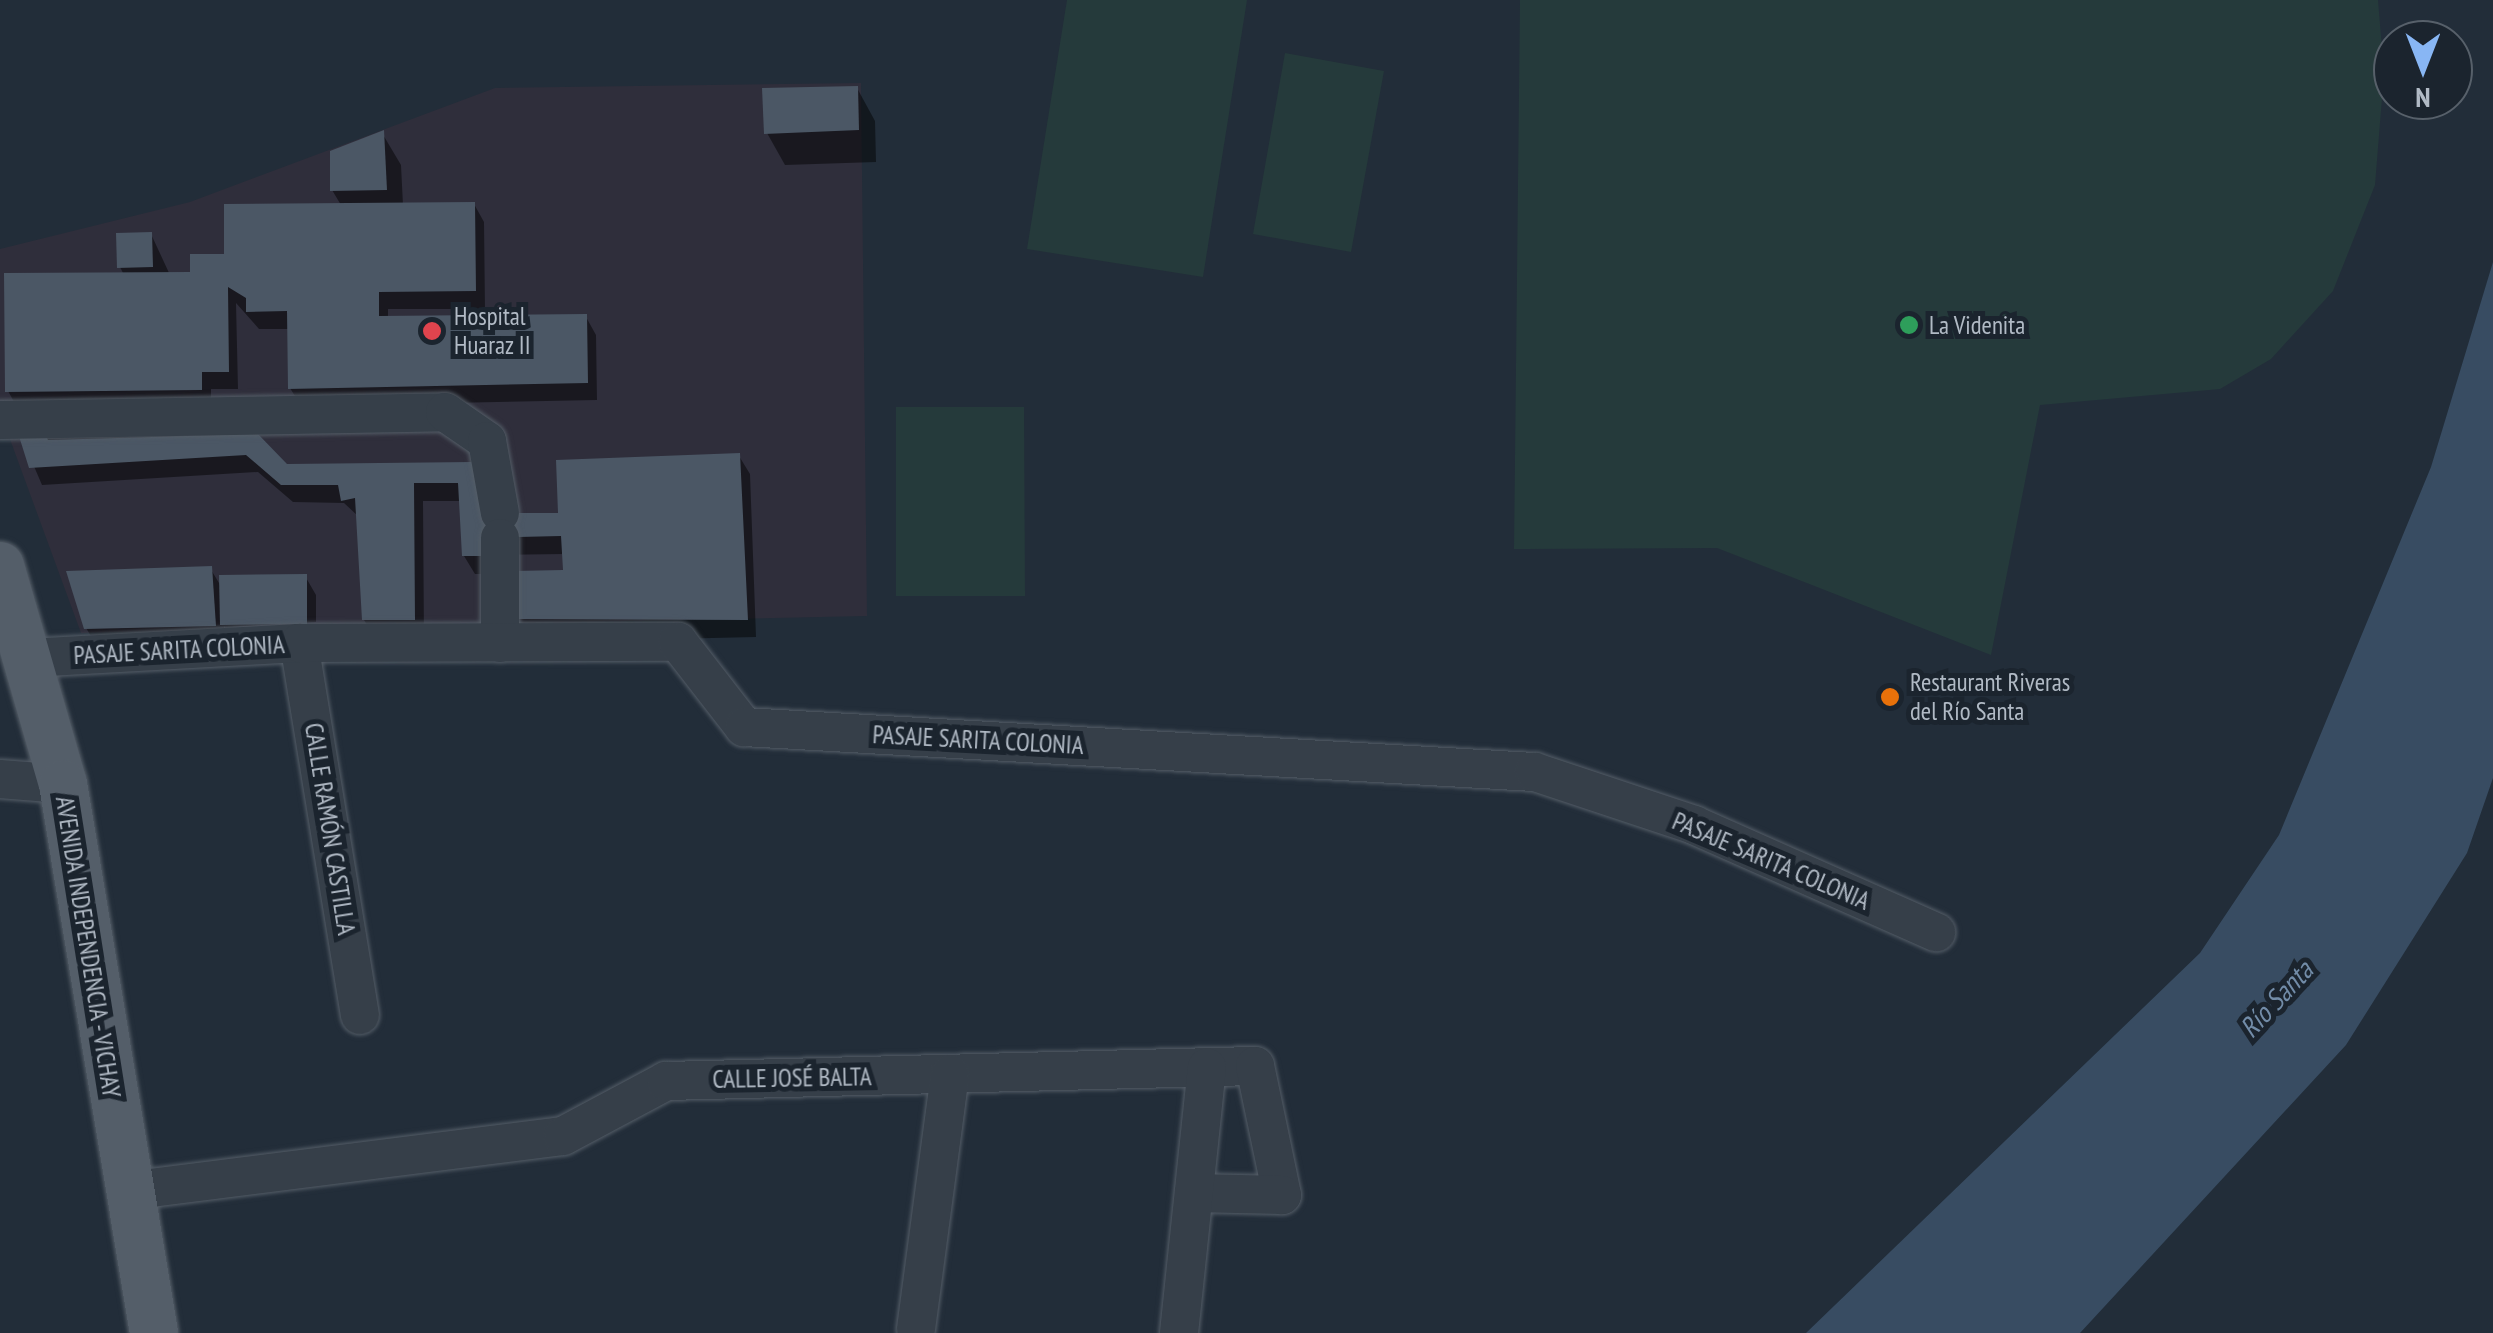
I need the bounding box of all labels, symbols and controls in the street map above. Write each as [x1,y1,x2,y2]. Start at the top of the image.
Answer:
north arrow [2373,20,2473,120]
text: N [2415,80,2431,117]
place label: Hospital Huaraz II [454,302,531,361]
place label: La Videnita [1929,310,2026,340]
marker: La Videnita [1898,314,1920,336]
marker: Hospital Huaraz II [419,318,445,344]
street label: PASAJE SARITA COLONIA [72,629,286,671]
place label: Restaurant Riveras del Río Santa [1910,668,2070,727]
marker: Restaurant Riveras del Río Santa [1879,686,1901,708]
street label: PASAJE SARITA COLONIA [871,719,1085,761]
street label: CALLE RAMÓN CASTILLA [298,721,362,937]
street label: AVENIDA INDEPENDENCIA - VICHAY [49,792,127,1102]
street label: PASAJE SARITA COLONIA [1668,806,1874,916]
water label: Río Santa [2232,954,2320,1044]
street label: CALLE JOSÉ BALTA [712,1062,872,1094]

